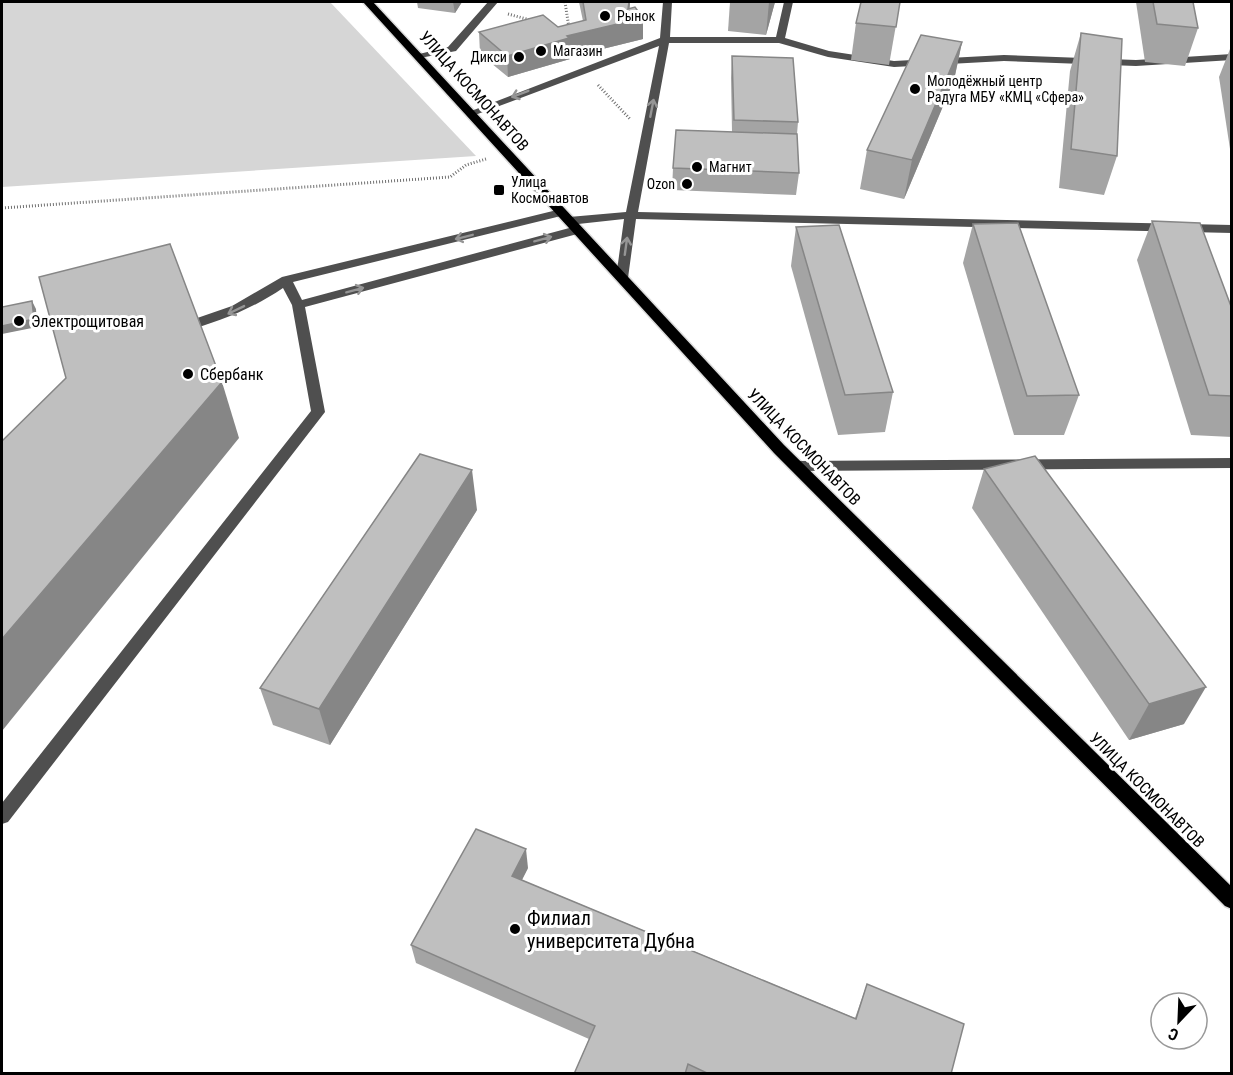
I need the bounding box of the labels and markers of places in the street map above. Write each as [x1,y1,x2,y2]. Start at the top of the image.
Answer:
place label: Рынок [617,8,655,24]
marker: Рынок [598,9,612,23]
place label: Магазин [553,43,603,59]
marker: Магазин [534,44,548,58]
place label: Дикси [470,49,507,65]
marker: Дикси [512,50,526,64]
place label: Молодёжный центр Радуга МБУ «КМЦ «Сфера» [927,73,1084,105]
marker: Молодёжный центр Радуга МБУ «КМЦ «Сфера» [908,82,922,96]
place label: Магнит [709,159,752,175]
marker: Магнит [690,160,704,174]
place label: Улица Космонавтов [511,174,589,206]
place label: Ozon [647,176,675,192]
marker: Ozon [680,177,694,191]
marker: Улица Космонавтов [492,183,506,197]
place label: Электрощитовая [31,312,144,331]
marker: Электрощитовая [12,314,26,328]
place label: Сбербанк [200,365,264,384]
marker: Сбербанк [181,367,195,381]
place label: Филиал университета Дубна [527,906,695,953]
marker: Филиал университета Дубна [508,922,522,936]

